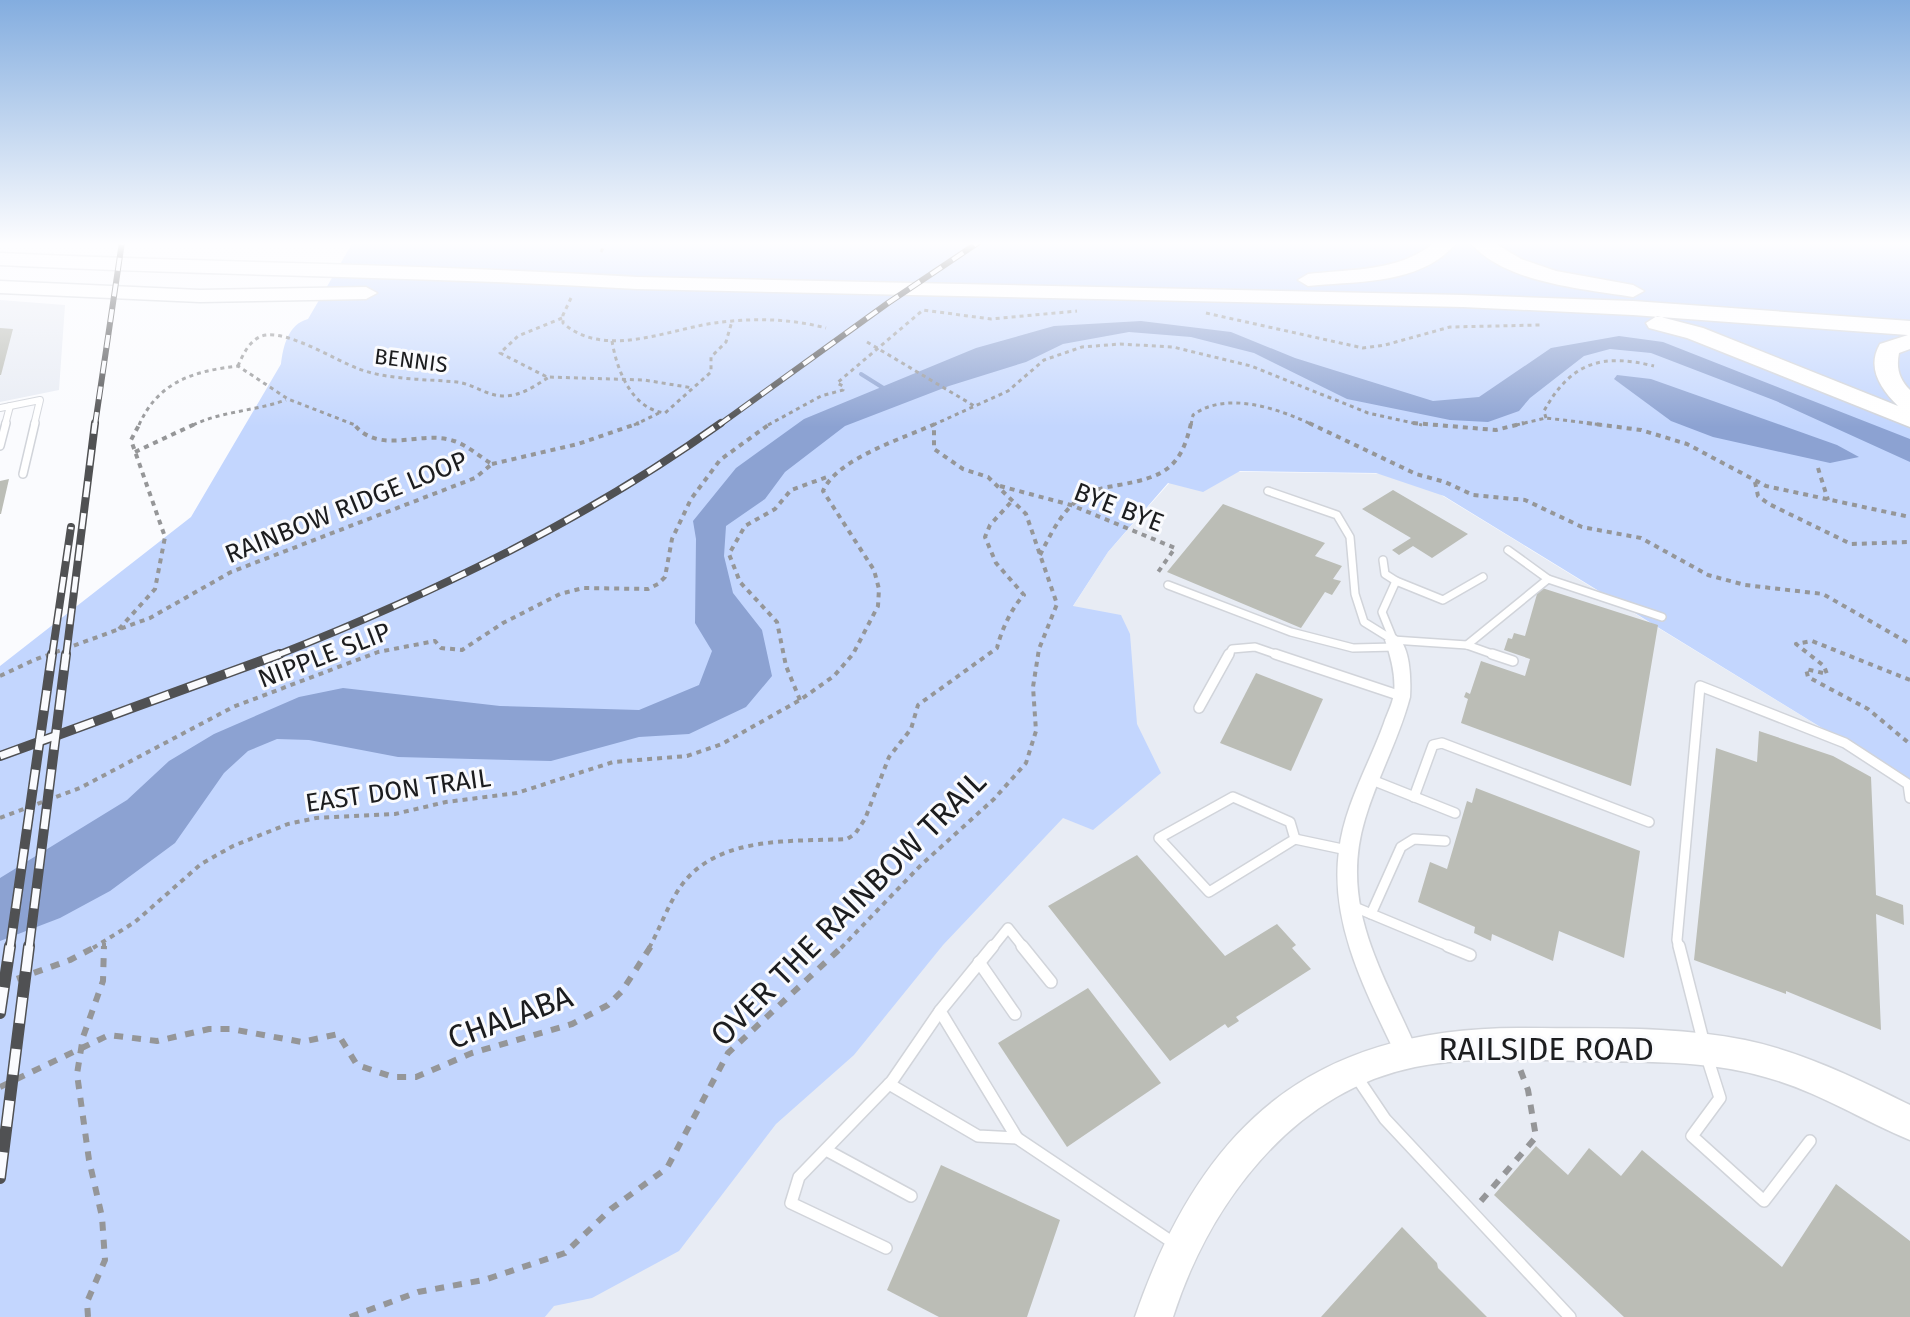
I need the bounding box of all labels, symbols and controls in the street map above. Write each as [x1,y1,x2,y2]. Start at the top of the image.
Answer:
street label: BENNIS [373,343,449,378]
street label: RAINBOW RIDGE LOOP [221,445,472,570]
street label: BYE BYE [1070,476,1168,539]
street label: NIPPLE SLIP [254,616,395,695]
street label: EAST DON TRAIL [303,762,493,819]
street label: OVER THE RAINBOW TRAIL [702,762,994,1054]
street label: CHALABA [442,977,578,1057]
street label: RAILSIDE ROAD [1438,1030,1654,1068]

